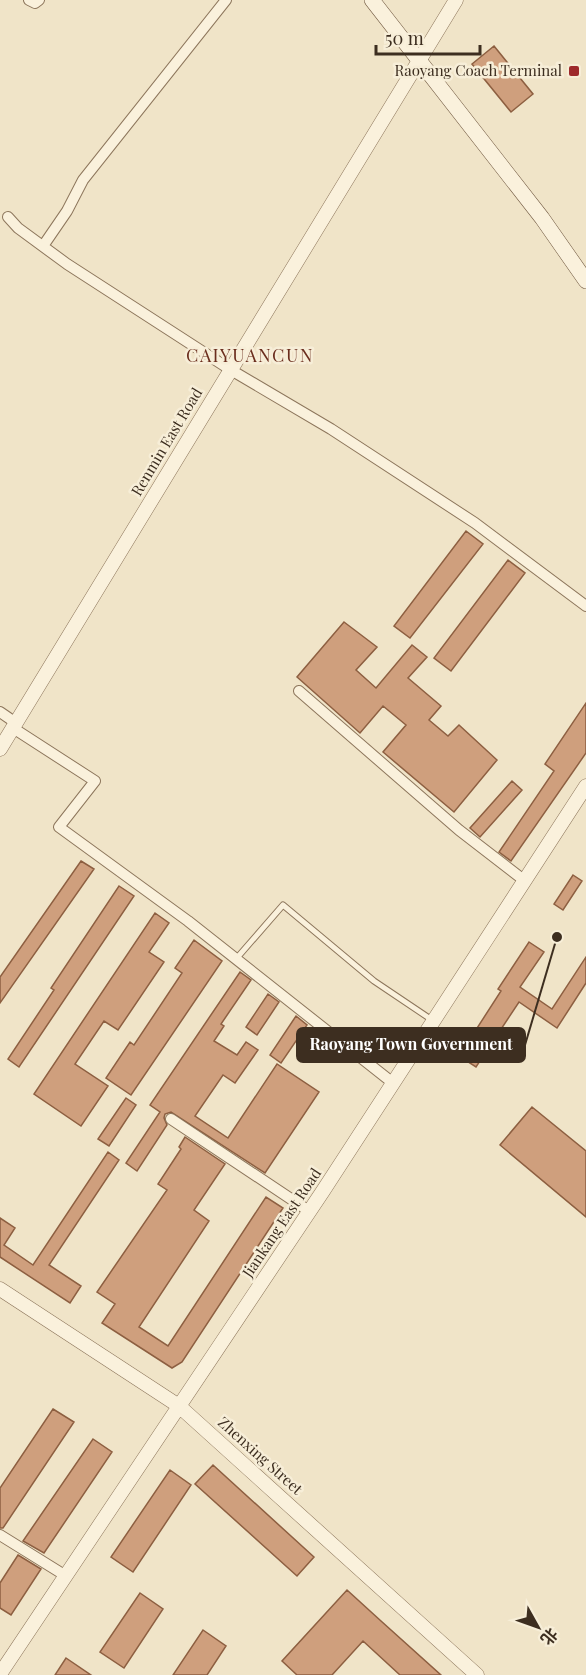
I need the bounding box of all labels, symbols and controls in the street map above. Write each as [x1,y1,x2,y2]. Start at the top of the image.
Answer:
scale bar [376,18,480,56]
text: 50 m [385,26,424,50]
place label: Raoyang Coach Terminal [394,60,562,80]
marker: Raoyang Coach Terminal [567,64,581,78]
district label: CAIYUANCUN [186,343,314,367]
street label: Renmin East Road [126,383,207,499]
callout: Raoyang Town Government [297,1028,525,1062]
text: Raoyang Town Government [309,1033,513,1054]
street label: Jiankang East Road [237,1164,325,1282]
street label: Zhenxing Street [214,1412,308,1499]
north arrow [508,1597,568,1657]
text: 北 [537,1624,563,1650]

